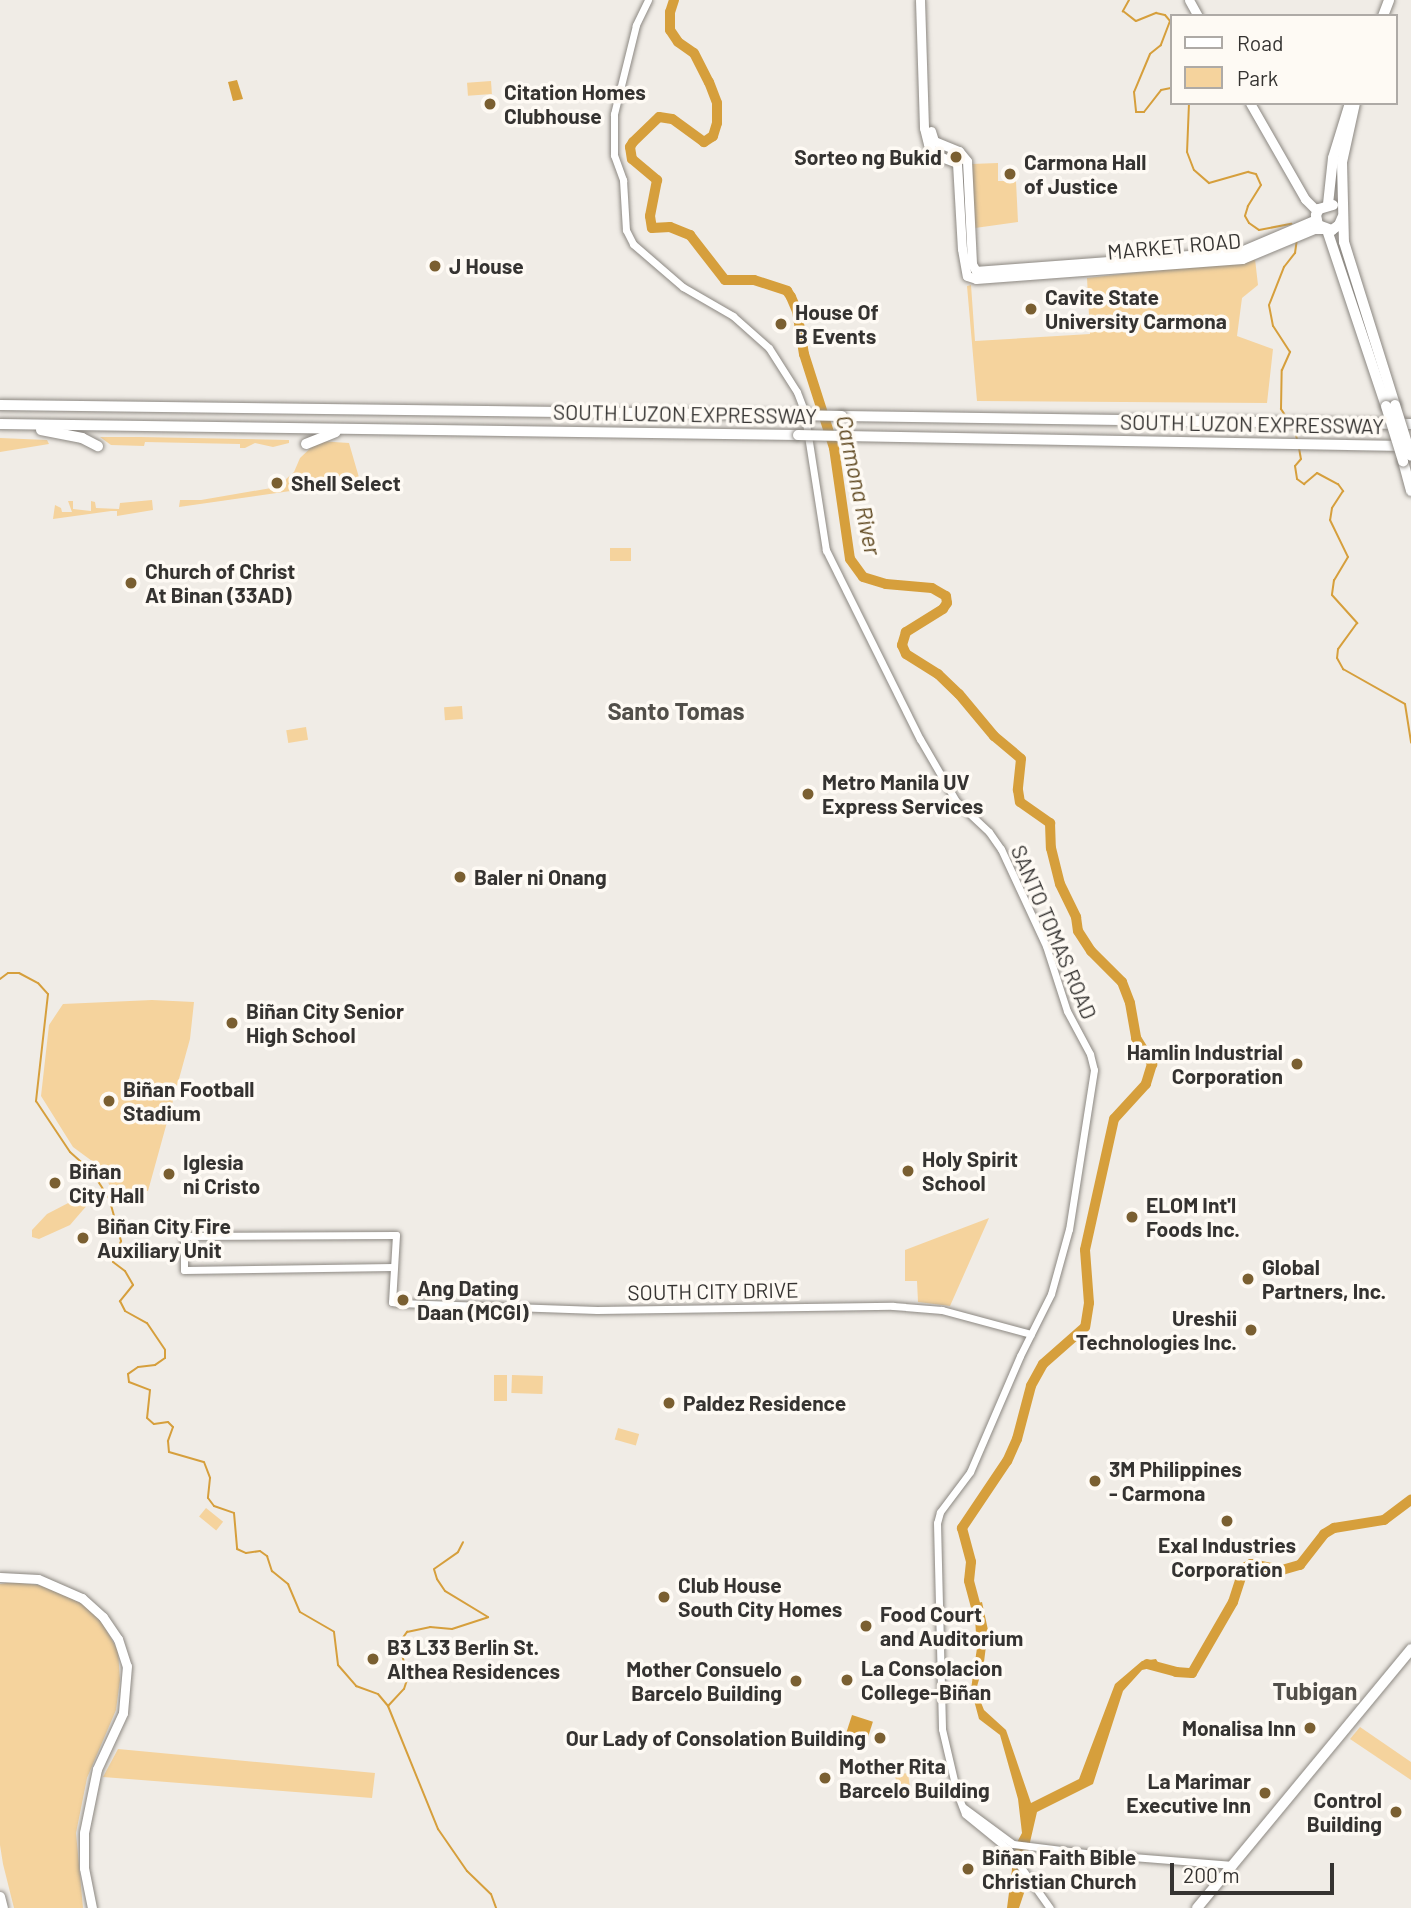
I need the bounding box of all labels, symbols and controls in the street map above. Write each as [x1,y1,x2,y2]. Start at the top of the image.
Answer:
legend [1170,14,1397,105]
text: Road [1237,30,1283,55]
text: Park [1237,65,1278,90]
place label: Citation Homes Clubhouse [504,79,646,129]
marker: Citation Homes Clubhouse [482,96,498,112]
place label: Sorteo ng Bukid [794,144,942,170]
marker: Sorteo ng Bukid [948,149,964,165]
place label: Carmona Hall of Justice [1024,149,1146,199]
marker: Carmona Hall of Justice [1002,166,1018,182]
street label: MARKET ROAD [1106,228,1242,264]
place label: J House [449,253,524,279]
marker: J House [427,258,443,274]
place label: Cavite State University Carmona [1045,284,1227,334]
place label: House Of B Events [795,299,879,349]
marker: Cavite State University Carmona [1023,301,1039,317]
marker: House Of B Events [773,316,789,332]
street label: SOUTH LUZON EXPRESSWAY [553,399,817,429]
street label: SOUTH LUZON EXPRESSWAY [1120,409,1384,439]
water label: Carmona River [831,413,887,557]
place label: Shell Select [291,470,401,496]
marker: Shell Select [269,475,285,491]
place label: Church of Christ At Binan (33AD) [145,558,295,608]
marker: Church of Christ At Binan (33AD) [123,575,139,591]
district label: Santo Tomas [607,697,745,725]
place label: Metro Manila UV Express Services [822,769,983,819]
marker: Metro Manila UV Express Services [800,786,816,802]
street label: SANTO TOMAS ROAD [1006,841,1102,1023]
place label: Baler ni Onang [474,864,607,890]
marker: Baler ni Onang [452,869,468,885]
place label: Biñan City Senior High School [246,998,404,1048]
marker: Biñan City Senior High School [224,1015,240,1031]
place label: Hamlin Industrial Corporation [1127,1039,1283,1089]
marker: Hamlin Industrial Corporation [1289,1056,1305,1072]
place label: Biñan Football Stadium [123,1076,254,1126]
marker: Biñan Football Stadium [101,1093,117,1109]
place label: Holy Spirit School [922,1146,1018,1196]
place label: Iglesia ni Cristo [183,1149,260,1199]
place label: Biñan City Hall [69,1158,144,1208]
marker: Holy Spirit School [900,1163,916,1179]
marker: Iglesia ni Cristo [161,1166,177,1182]
marker: Biñan City Hall [47,1175,63,1191]
place label: ELOM Int'l Foods Inc. [1146,1192,1240,1242]
marker: ELOM Int'l Foods Inc. [1124,1209,1140,1225]
place label: Biñan City Fire Auxiliary Unit [97,1213,231,1263]
marker: Biñan City Fire Auxiliary Unit [75,1230,91,1246]
place label: Global Partners, Inc. [1262,1254,1386,1304]
marker: Global Partners, Inc. [1240,1271,1256,1287]
place label: Ang Dating Daan (MCGI) [417,1275,529,1325]
street label: SOUTH CITY DRIVE [627,1277,799,1305]
marker: Ang Dating Daan (MCGI) [395,1292,411,1308]
place label: Ureshii Technologies Inc. [1076,1305,1237,1355]
marker: Ureshii Technologies Inc. [1243,1322,1259,1338]
place label: Paldez Residence [683,1390,846,1416]
marker: Paldez Residence [661,1395,677,1411]
place label: 3M Philippines - Carmona [1109,1456,1242,1506]
marker: 3M Philippines - Carmona [1087,1473,1103,1489]
marker: Exal Industries Corporation [1219,1513,1235,1529]
place label: Exal Industries Corporation [1158,1532,1296,1582]
place label: Club House South City Homes [678,1572,842,1622]
marker: Club House South City Homes [656,1589,672,1605]
place label: Food Court and Auditorium [880,1601,1023,1651]
marker: Food Court and Auditorium [858,1618,874,1634]
place label: B3 L33 Berlin St. Althea Residences [387,1634,560,1684]
marker: B3 L33 Berlin St. Althea Residences [365,1651,381,1667]
place label: La Consolacion College-Biñan [861,1655,1002,1705]
place label: Mother Consuelo Barcelo Building [626,1656,782,1706]
marker: La Consolacion College-Biñan [839,1672,855,1688]
marker: Mother Consuelo Barcelo Building [788,1673,804,1689]
district label: Tubigan [1273,1677,1357,1705]
place label: Monalisa Inn [1182,1715,1296,1741]
marker: Monalisa Inn [1302,1720,1318,1736]
place label: Our Lady of Consolation Building [566,1725,866,1751]
marker: Our Lady of Consolation Building [872,1730,888,1746]
place label: Mother Rita Barcelo Building [839,1753,990,1803]
place label: La Marimar Executive Inn [1126,1768,1251,1818]
marker: Mother Rita Barcelo Building [817,1770,833,1786]
marker: La Marimar Executive Inn [1257,1785,1273,1801]
place label: Control Building [1307,1787,1382,1837]
marker: Control Building [1388,1804,1404,1820]
place label: Biñan Faith Bible Christian Church [982,1844,1137,1894]
scale bar [1173,1848,1338,1892]
marker: Biñan Faith Bible Christian Church [960,1861,976,1877]
text: 200 m [1183,1862,1240,1887]

